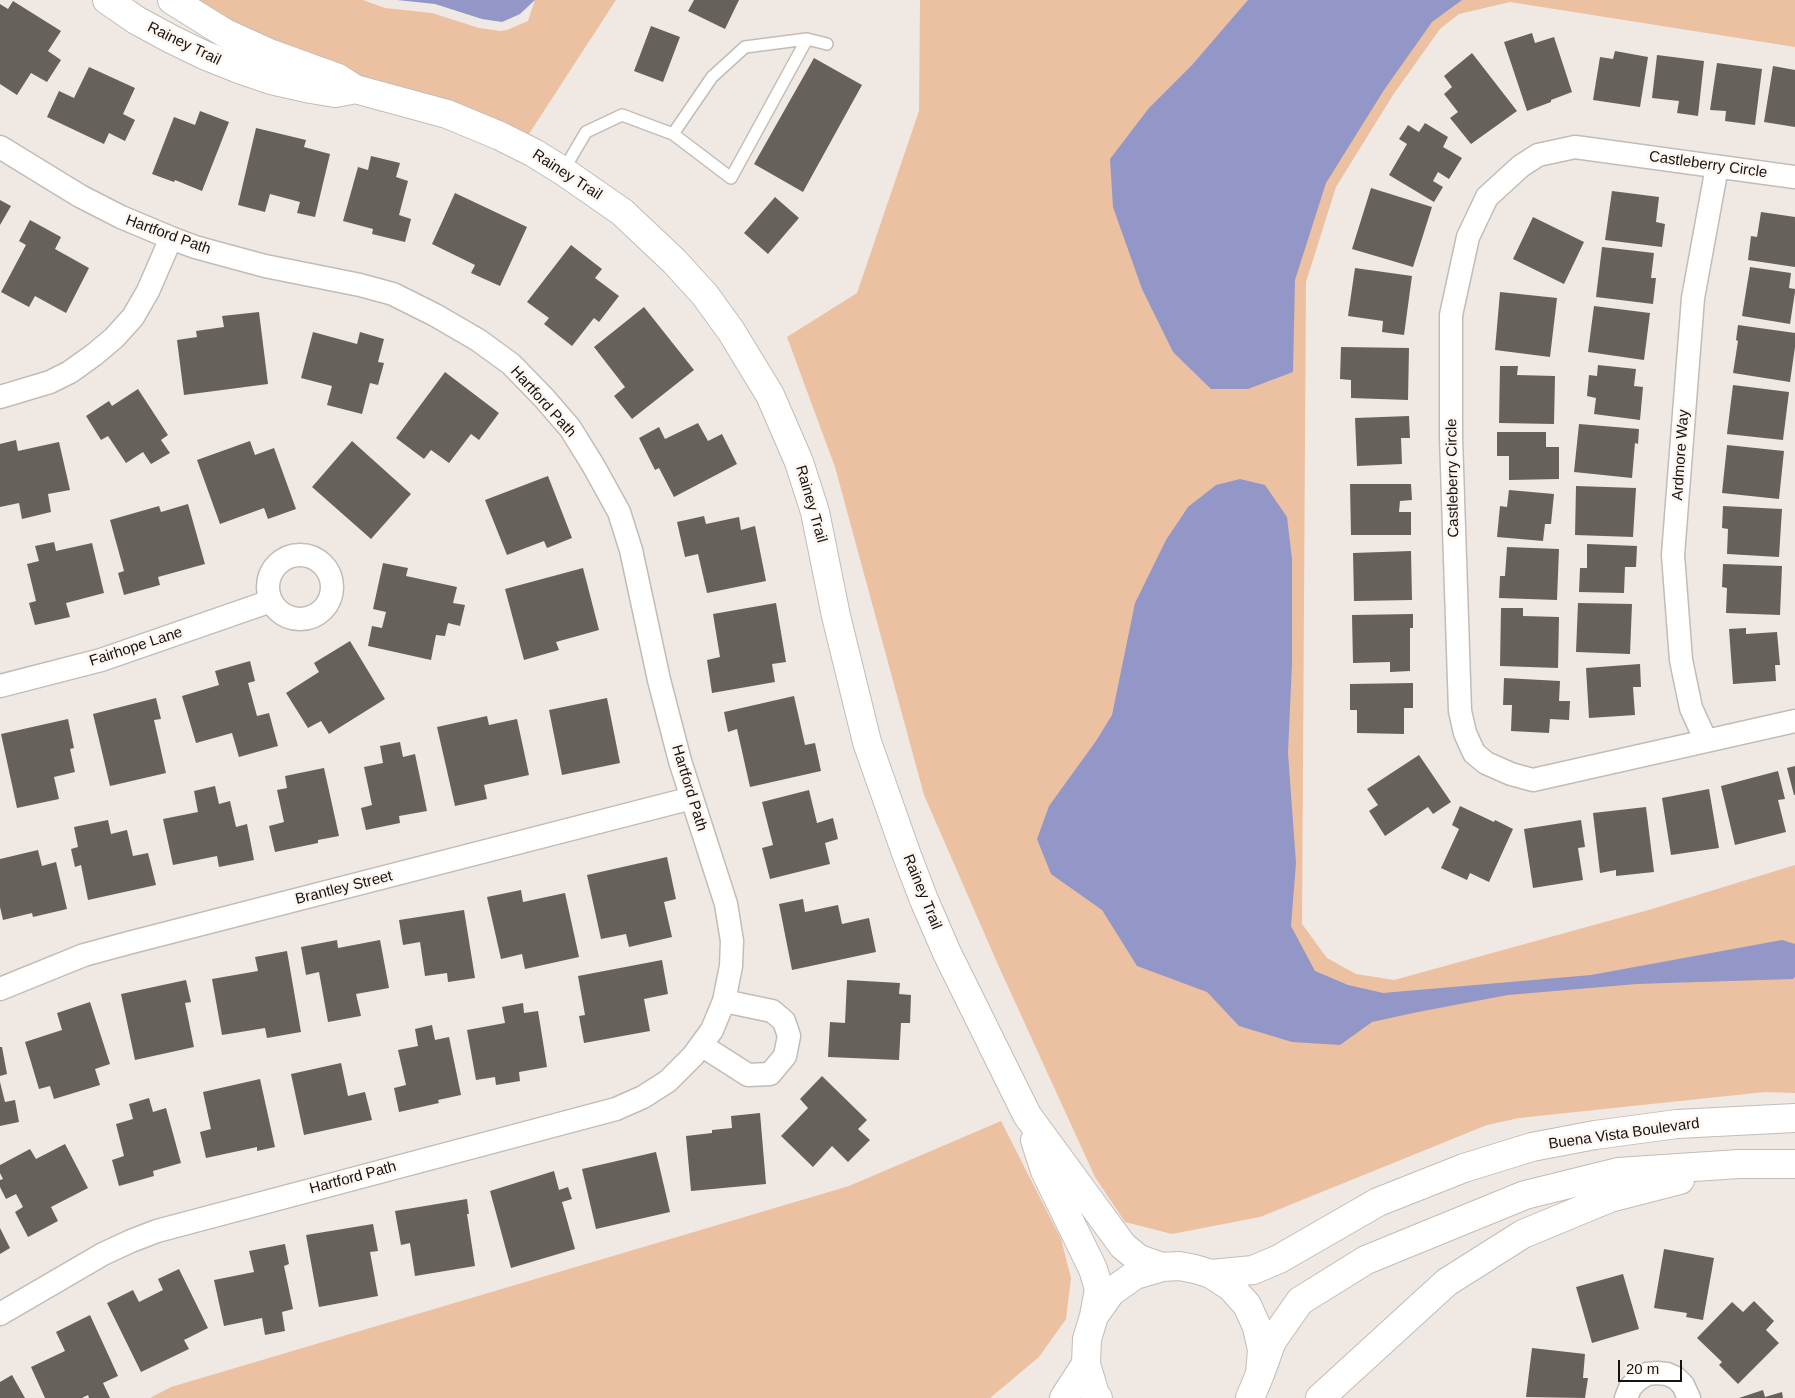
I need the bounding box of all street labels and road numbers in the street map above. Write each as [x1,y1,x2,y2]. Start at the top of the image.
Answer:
street label: Rainey Trail [144,18,224,70]
street label: Rainey Trail [529,146,605,204]
street label: Castleberry Circle [1648,148,1768,182]
street label: Hartford Path [123,211,213,259]
street label: Hartford Path [506,363,580,441]
street label: Ardmore Way [1669,409,1693,501]
street label: Castleberry Circle [1443,418,1463,538]
street label: Rainey Trail [791,463,831,545]
street label: Fairhope Lane [87,623,185,671]
street label: Hartford Path [667,743,711,833]
street label: Rainey Trail [899,852,945,932]
street label: Brantley Street [294,867,394,909]
street label: Buena Vista Boulevard [1547,1114,1701,1154]
street label: Hartford Path [308,1158,398,1198]

